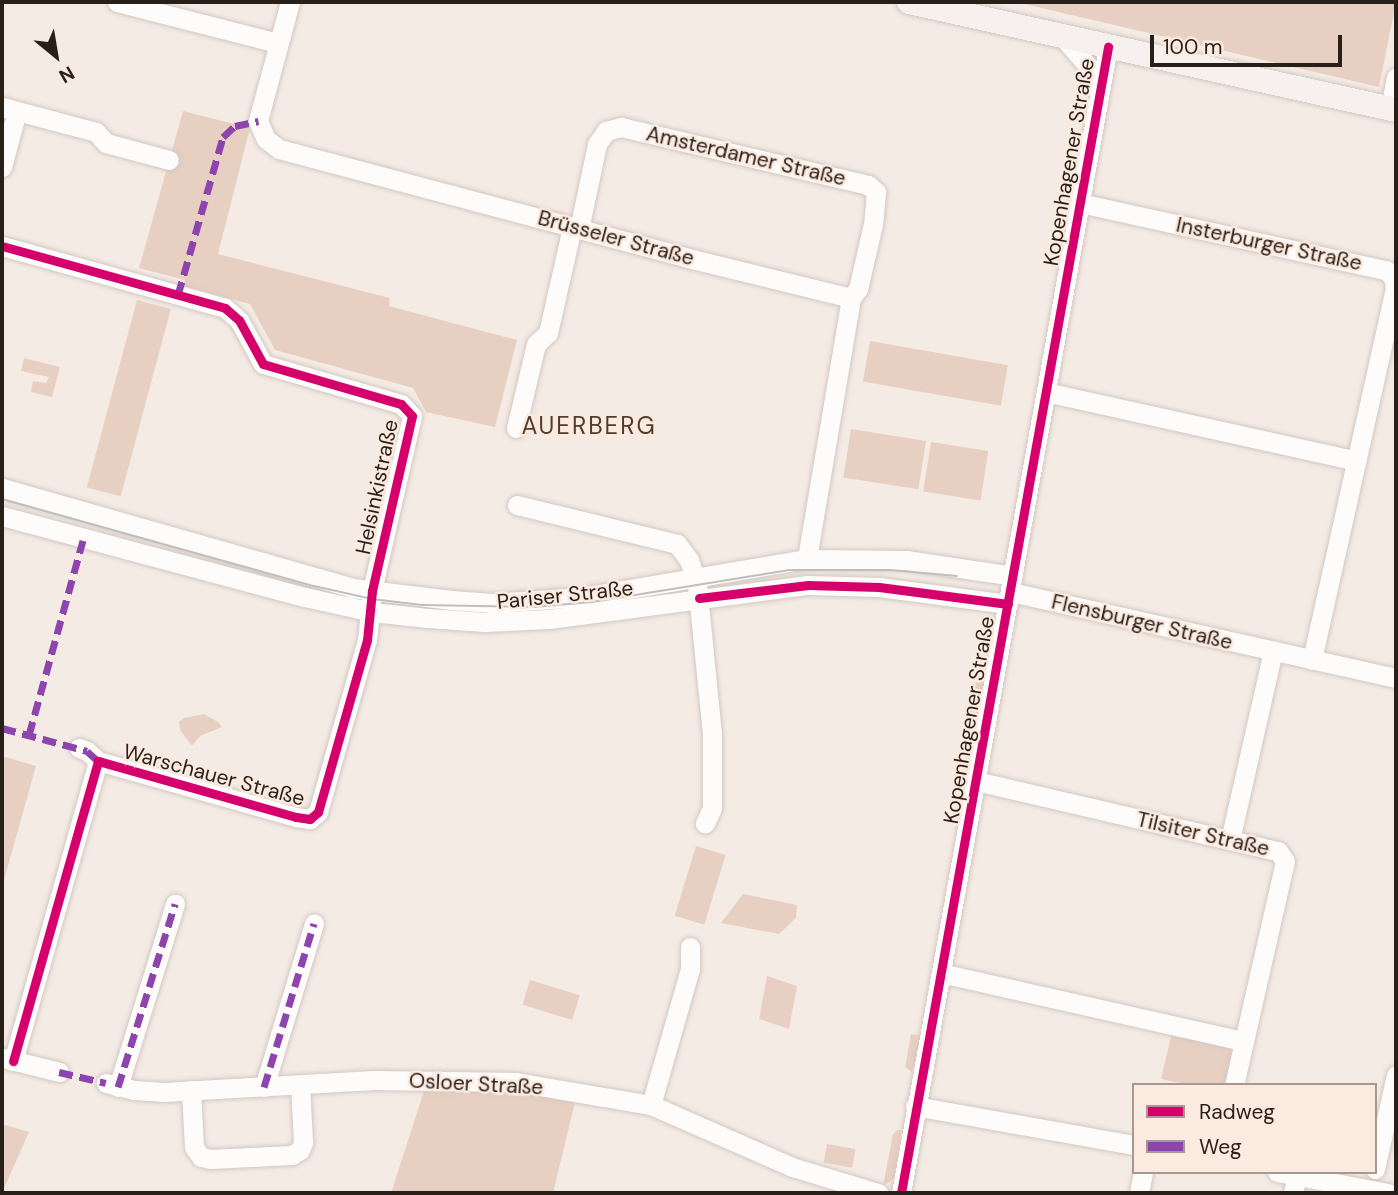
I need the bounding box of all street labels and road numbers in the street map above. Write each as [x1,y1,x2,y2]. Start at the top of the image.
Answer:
street label: Kopenhagener Straße [1038,56,1100,268]
street label: Amsterdamer Straße [644,121,848,191]
street label: Brüsseler Straße [535,205,697,271]
street label: Insterburger Straße [1174,212,1364,276]
street label: Helsinkistraße [350,417,404,557]
street label: Pariser Straße [496,575,634,615]
street label: Flensburger Straße [1049,589,1235,655]
street label: Kopenhagener Straße [938,614,1000,826]
street label: Warschauer Straße [120,739,308,811]
street label: Tilsiter Straße [1134,806,1272,862]
street label: Osloer Straße [408,1068,544,1100]

